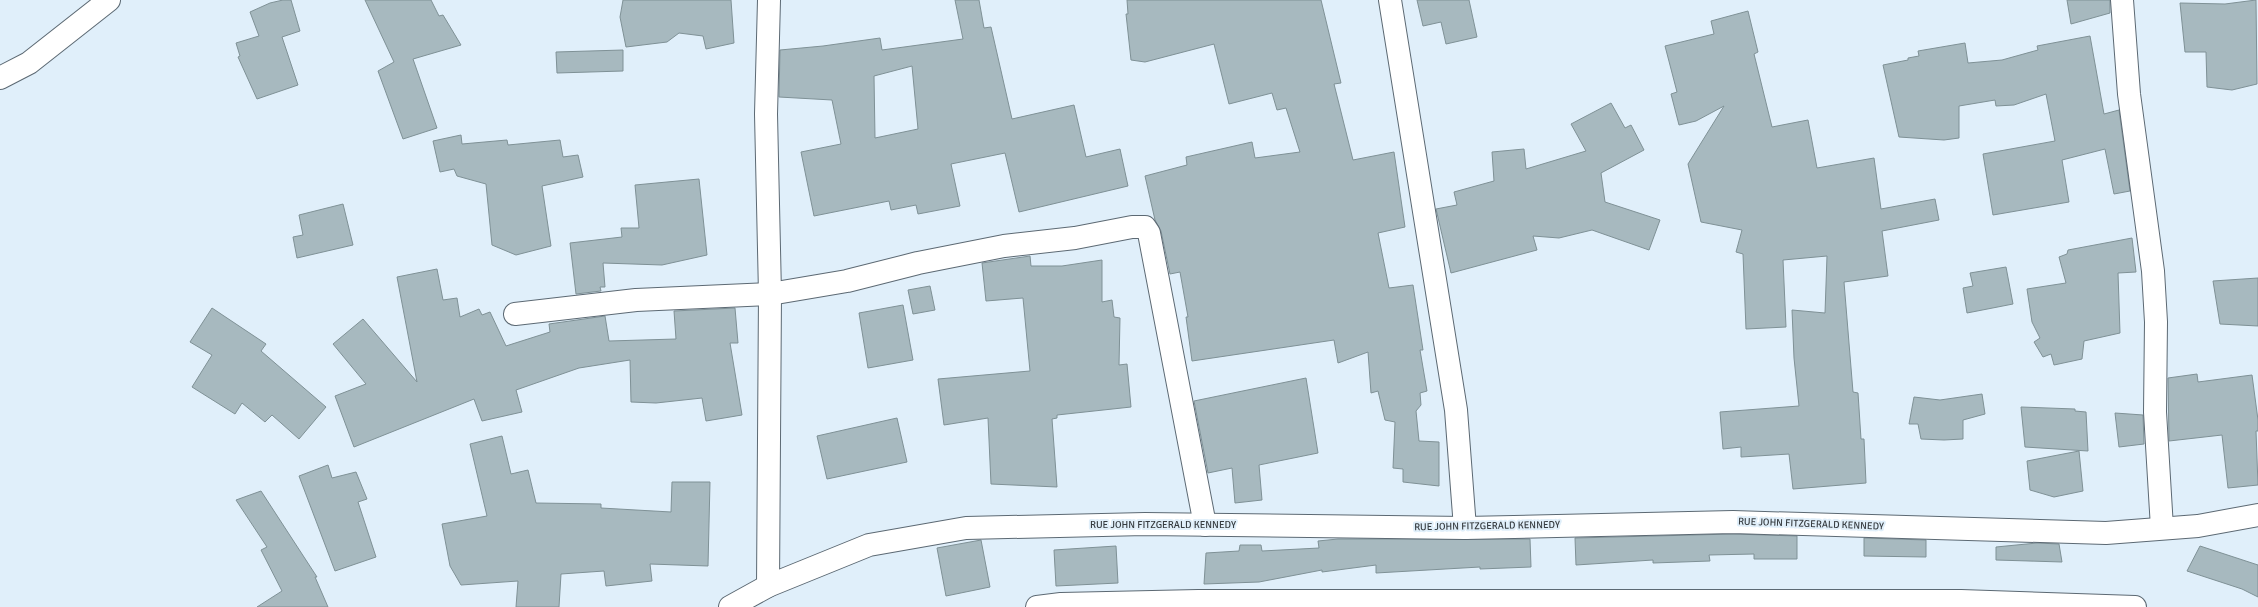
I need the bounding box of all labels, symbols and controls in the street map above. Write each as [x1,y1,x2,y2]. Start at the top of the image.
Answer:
street label: RUE JOHN FITZGERALD KENNEDY [1738,515,1884,533]
street label: RUE JOHN FITZGERALD KENNEDY [1090,519,1236,531]
street label: RUE JOHN FITZGERALD KENNEDY [1414,519,1560,533]

